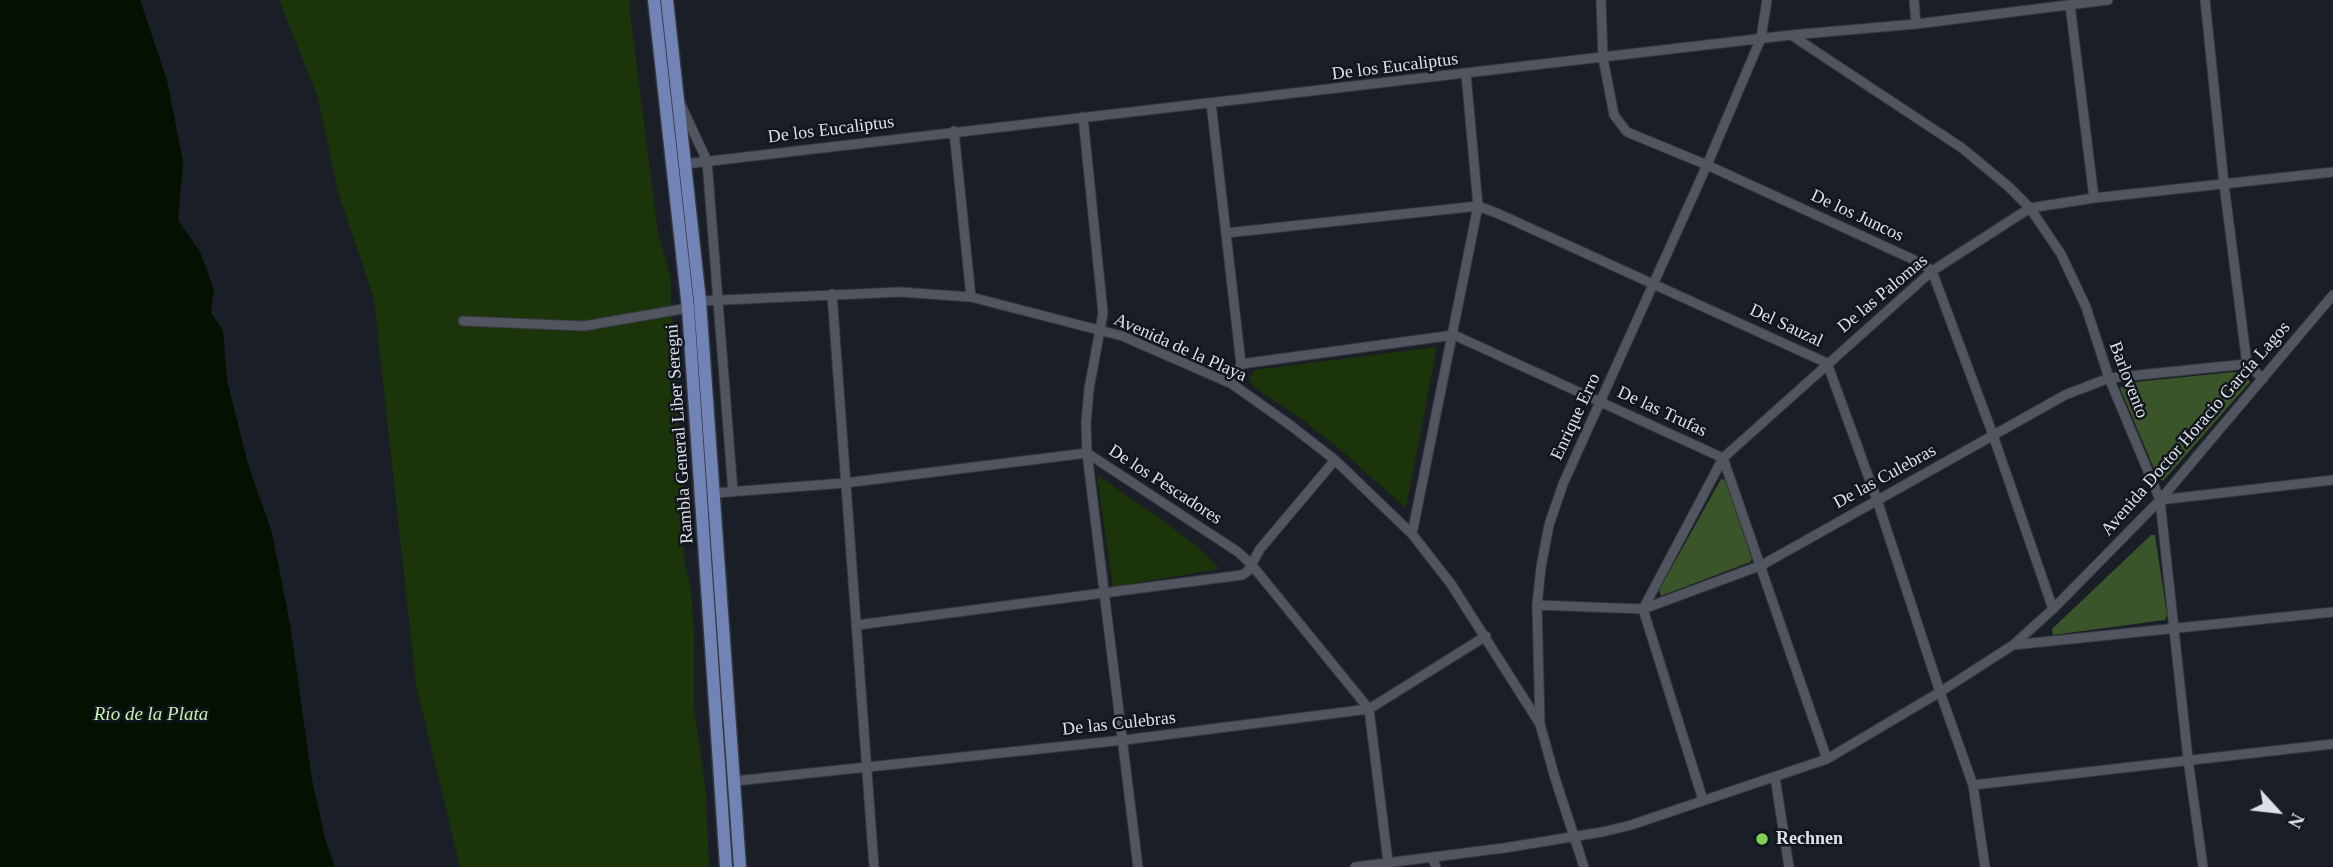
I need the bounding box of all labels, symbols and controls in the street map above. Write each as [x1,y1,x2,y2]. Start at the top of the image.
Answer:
street label: De los Eucaliptus [1331,49,1459,85]
street label: De los Eucaliptus [767,112,895,148]
street label: De los Juncos [1807,185,1907,247]
street label: De las Palomas [1834,250,1932,338]
street label: Del Sauzal [1746,300,1826,352]
street label: Avenida de la Playa [1110,309,1250,387]
street label: Avenida Doctor Horacio García Lagos [2097,317,2295,541]
street label: Rambla General Liber Seregni [662,323,698,545]
street label: Barlovento [2104,339,2152,421]
street label: Enrique Erro [1546,370,1606,464]
street label: De las Trufas [1614,382,1710,442]
street label: De los Pescadores [1104,440,1226,530]
street label: De las Culebras [1830,440,1940,514]
water label: Río de la Plata [94,704,208,726]
street label: De las Culebras [1061,707,1177,741]
north arrow [2242,776,2312,846]
text: N [2284,810,2309,832]
place label: Rechnen [1776,828,1843,850]
marker: Rechnen [1754,831,1770,847]

